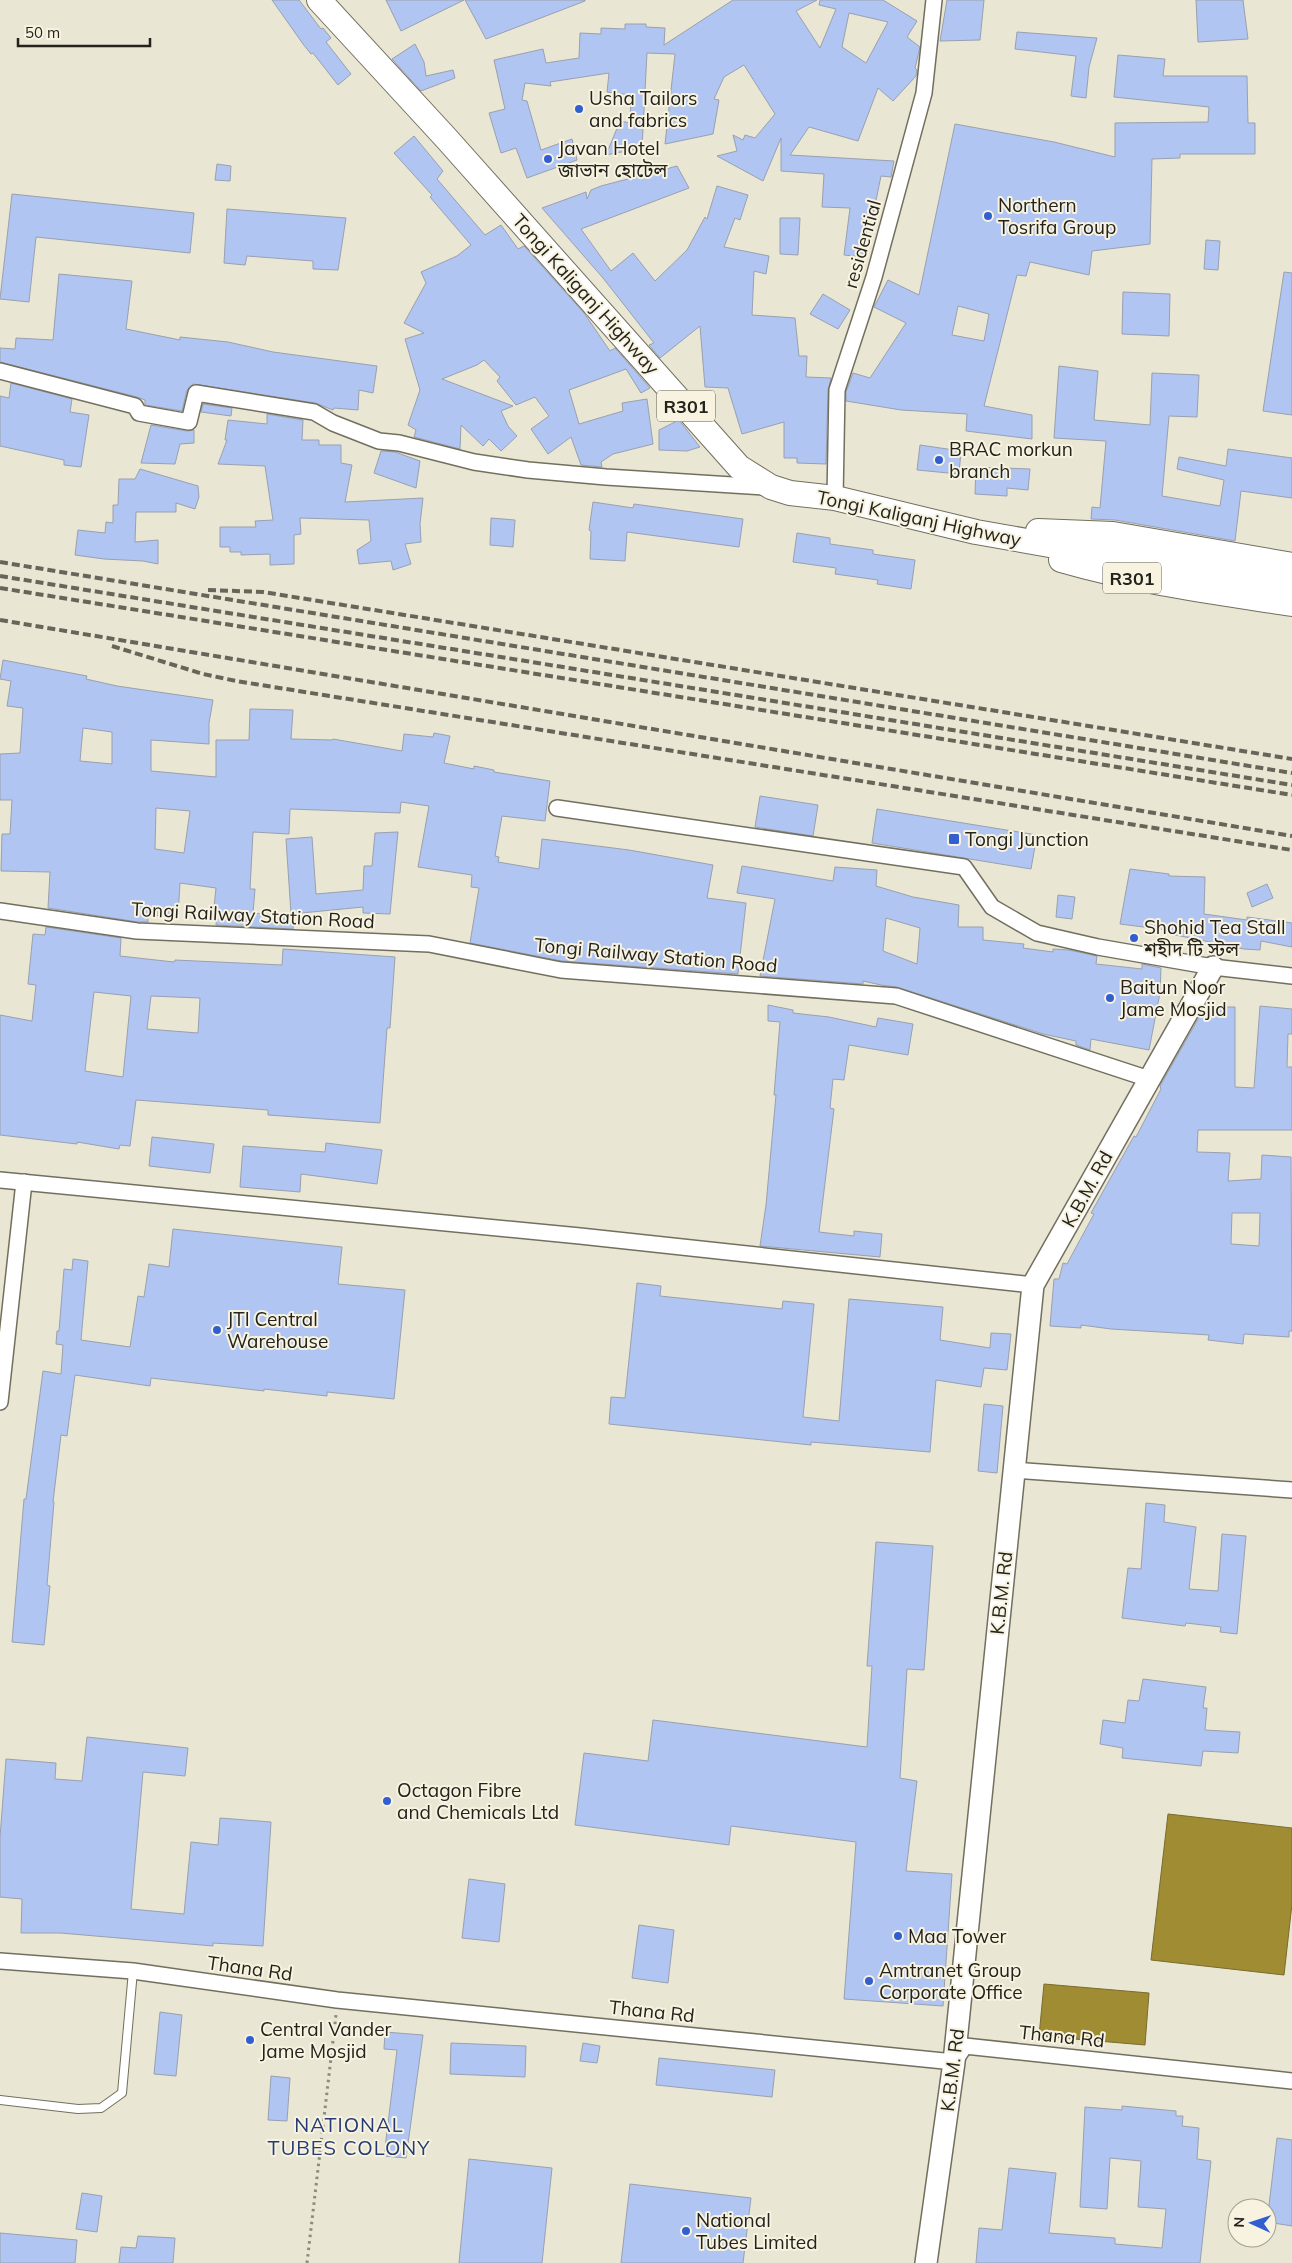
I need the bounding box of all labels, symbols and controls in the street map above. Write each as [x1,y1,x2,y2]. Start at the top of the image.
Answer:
scale bar [18,15,150,47]
text: 50 m [25,23,60,42]
place label: Usha Tailors and fabrics [589,86,697,132]
marker: Usha Tailors and fabrics [573,103,585,115]
place label: Javan Hotel জাভান হোটেল [557,136,669,182]
marker: Javan Hotel জাভান হোটেল [542,153,554,165]
place label: Northern Tosrifa Group [998,193,1116,239]
street label: residential [838,197,886,291]
street label: Tongi Kaliganj Highway [507,209,665,379]
marker: Northern Tosrifa Group [982,210,994,222]
road number: R301 [657,391,715,422]
place label: BRAC morkun branch [949,437,1073,483]
marker: BRAC morkun branch [933,454,945,466]
street label: Tongi Kaliganj Highway [815,485,1023,551]
road number: R301 [1103,562,1161,594]
place label: Tongi Junction [965,827,1089,851]
marker: Tongi Junction [947,832,961,846]
street label: Tongi Railway Station Road [131,897,375,933]
place label: Shohid Tea Stall শহীদ টি স্টল [1143,915,1285,961]
street label: Tongi Railway Station Road [534,932,778,978]
marker: Shohid Tea Stall শহীদ টি স্টল [1128,932,1140,944]
place label: Baitun Noor Jame Mosjid [1120,975,1227,1021]
marker: Baitun Noor Jame Mosjid [1104,992,1116,1004]
street label: K.B.M. Rd [1056,1147,1118,1231]
place label: JTI Central Warehouse [227,1307,328,1353]
marker: JTI Central Warehouse [211,1324,223,1336]
street label: K.B.M. Rd [985,1550,1017,1636]
place label: Octagon Fibre and Chemicals Ltd [397,1778,559,1824]
marker: Octagon Fibre and Chemicals Ltd [381,1795,393,1807]
place label: Maa Tower [908,1924,1007,1948]
marker: Maa Tower [892,1930,904,1942]
street label: Thana Rd [206,1950,294,1986]
place label: Amtranet Group Corporate Office [879,1958,1023,2004]
marker: Amtranet Group Corporate Office [863,1975,875,1987]
street label: Thana Rd [608,1995,696,2027]
place label: Central Vander Jame Mosjid [260,2017,392,2063]
street label: Thana Rd [1018,2020,1106,2052]
street label: K.B.M. Rd [935,2027,969,2113]
marker: Central Vander Jame Mosjid [244,2034,256,2046]
district label: NATIONAL TUBES COLONY [268,2112,430,2160]
north arrow [1227,2198,1277,2248]
place label: National Tubes Limited [696,2208,818,2254]
text: N [1230,2217,1248,2228]
marker: National Tubes Limited [680,2225,692,2237]

